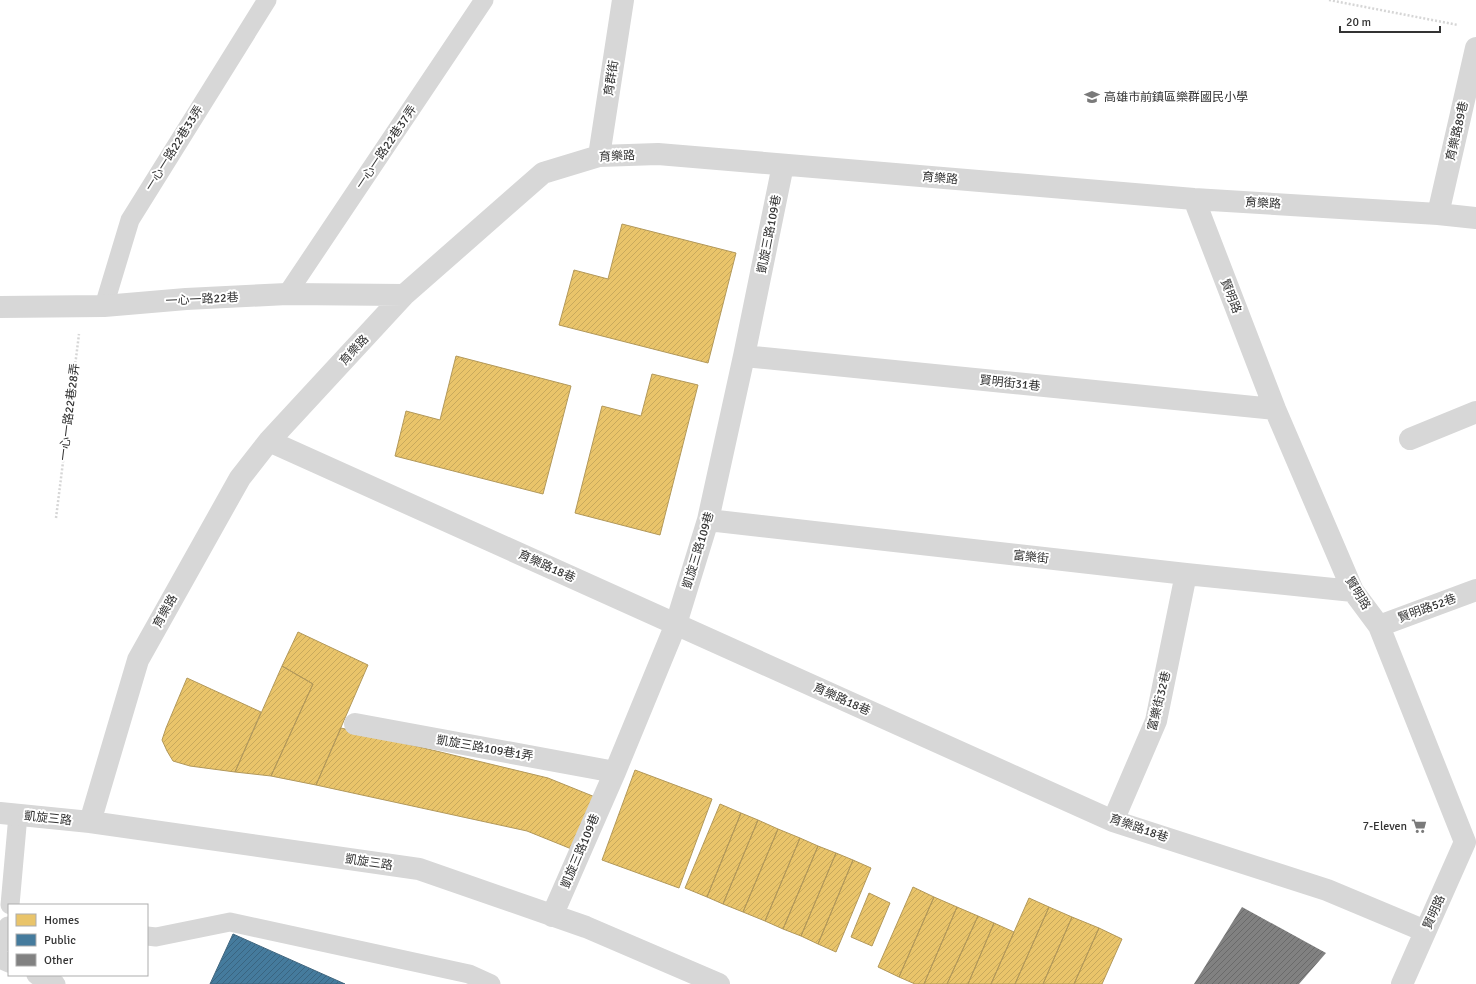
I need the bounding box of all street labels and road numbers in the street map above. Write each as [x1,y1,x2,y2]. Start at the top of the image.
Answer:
street label: 育群街 [601,59,622,97]
street label: 育樂路89巷 [1443,100,1472,163]
street label: 一心一路22巷37弄 [353,102,420,192]
street label: 一心一路22巷33弄 [142,103,207,194]
street label: 育樂路 [599,148,635,165]
street label: 育樂路 [921,169,959,188]
street label: 凱旋三路109巷 [755,194,784,275]
street label: 育樂路 [1245,195,1281,212]
street label: 賢明路 [1217,277,1244,316]
street label: 一心一路22巷 [165,290,239,309]
street label: 育樂路 [337,332,372,369]
street label: 一心一路22巷28弄 [56,363,83,462]
street label: 賢明街31巷 [979,373,1041,394]
street label: 凱旋三路109巷 [680,510,717,590]
street label: 育樂路18巷 [516,547,578,586]
street label: 富樂街 [1012,548,1050,567]
street label: 賢明路 [1342,574,1373,613]
street label: 賢明路52巷 [1396,591,1458,626]
street label: 育樂路 [150,592,181,631]
street label: 富樂街32巷 [1145,670,1174,733]
street label: 育樂路18巷 [811,680,873,719]
street label: 凱旋三路109巷1弄 [435,733,534,764]
street label: 凱旋三路 [23,809,73,828]
street label: 育樂路18巷 [1108,811,1170,845]
street label: 凱旋三路109巷 [558,812,603,891]
street label: 凱旋三路 [344,852,394,873]
street label: 賢明路 [1420,893,1449,932]

